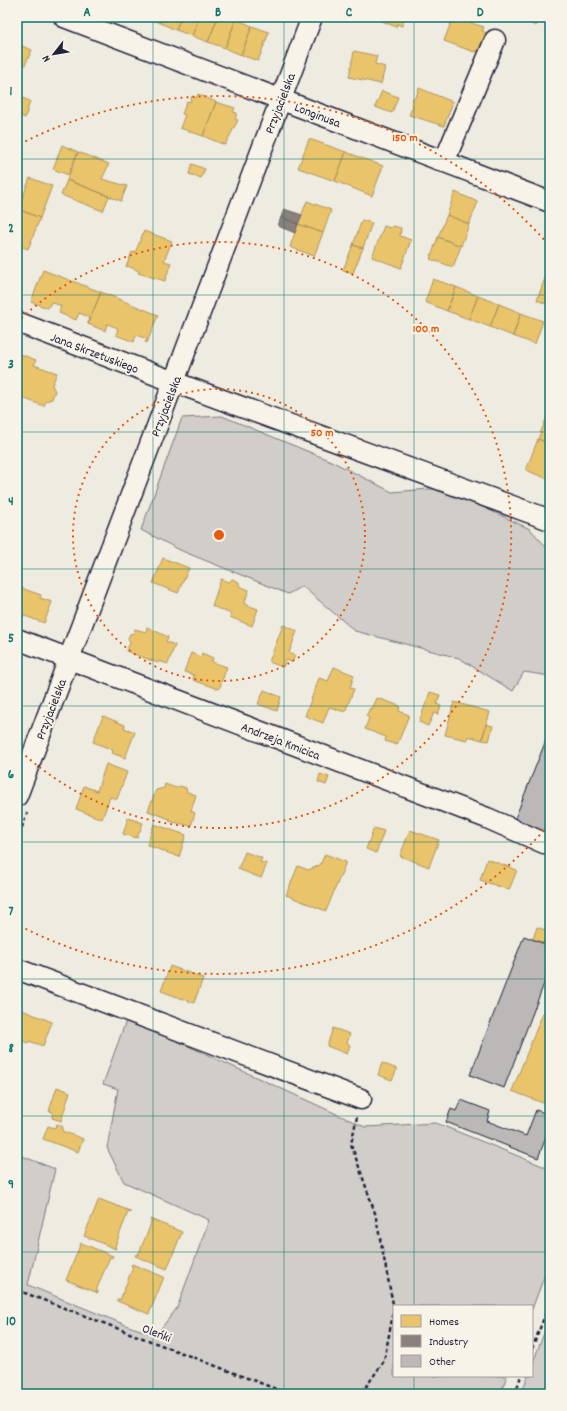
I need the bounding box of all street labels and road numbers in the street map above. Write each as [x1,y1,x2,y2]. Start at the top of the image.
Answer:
street label: Przyjacielska [261,70,302,137]
street label: Longinusa [291,99,344,134]
street label: Jana Skrzetuskiego [47,329,141,380]
street label: Przyjacielska [147,373,188,440]
street label: Przyjacielska [32,676,73,743]
street label: Andrzeja Kmicica [238,719,323,766]
street label: Oleńki [139,1320,174,1349]

